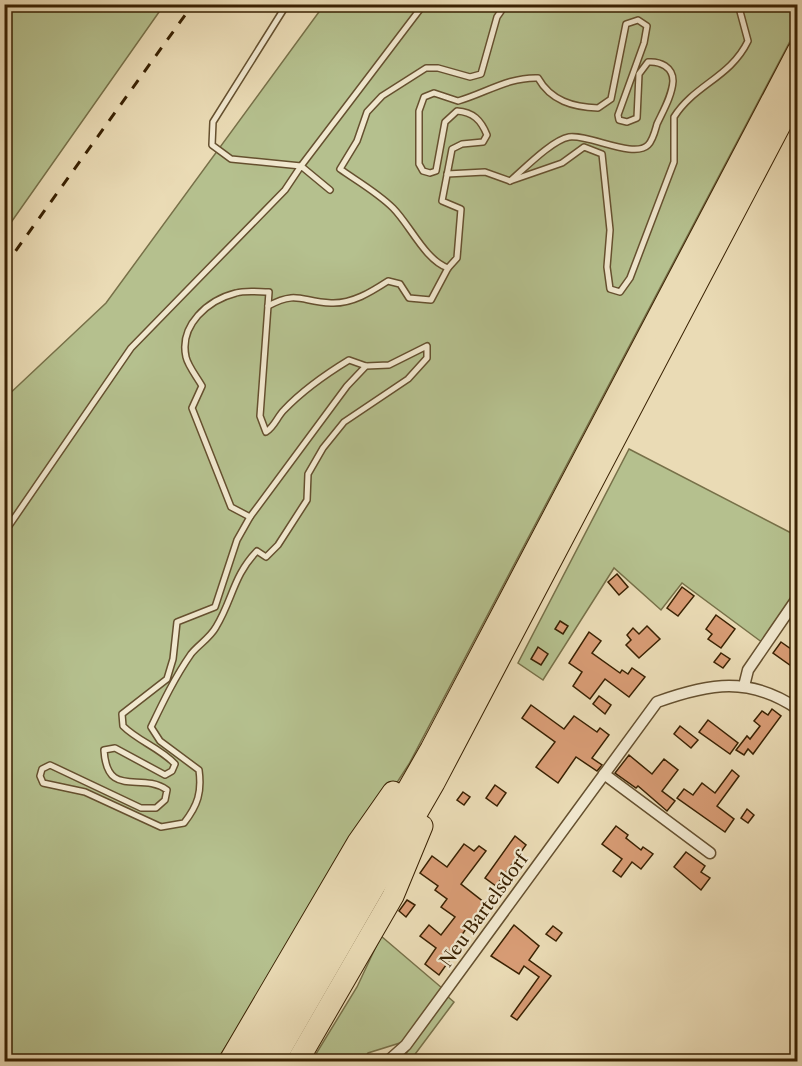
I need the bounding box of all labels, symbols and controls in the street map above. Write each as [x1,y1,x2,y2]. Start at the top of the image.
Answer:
street label: Neu Bartelsdorf [435,847,534,971]

